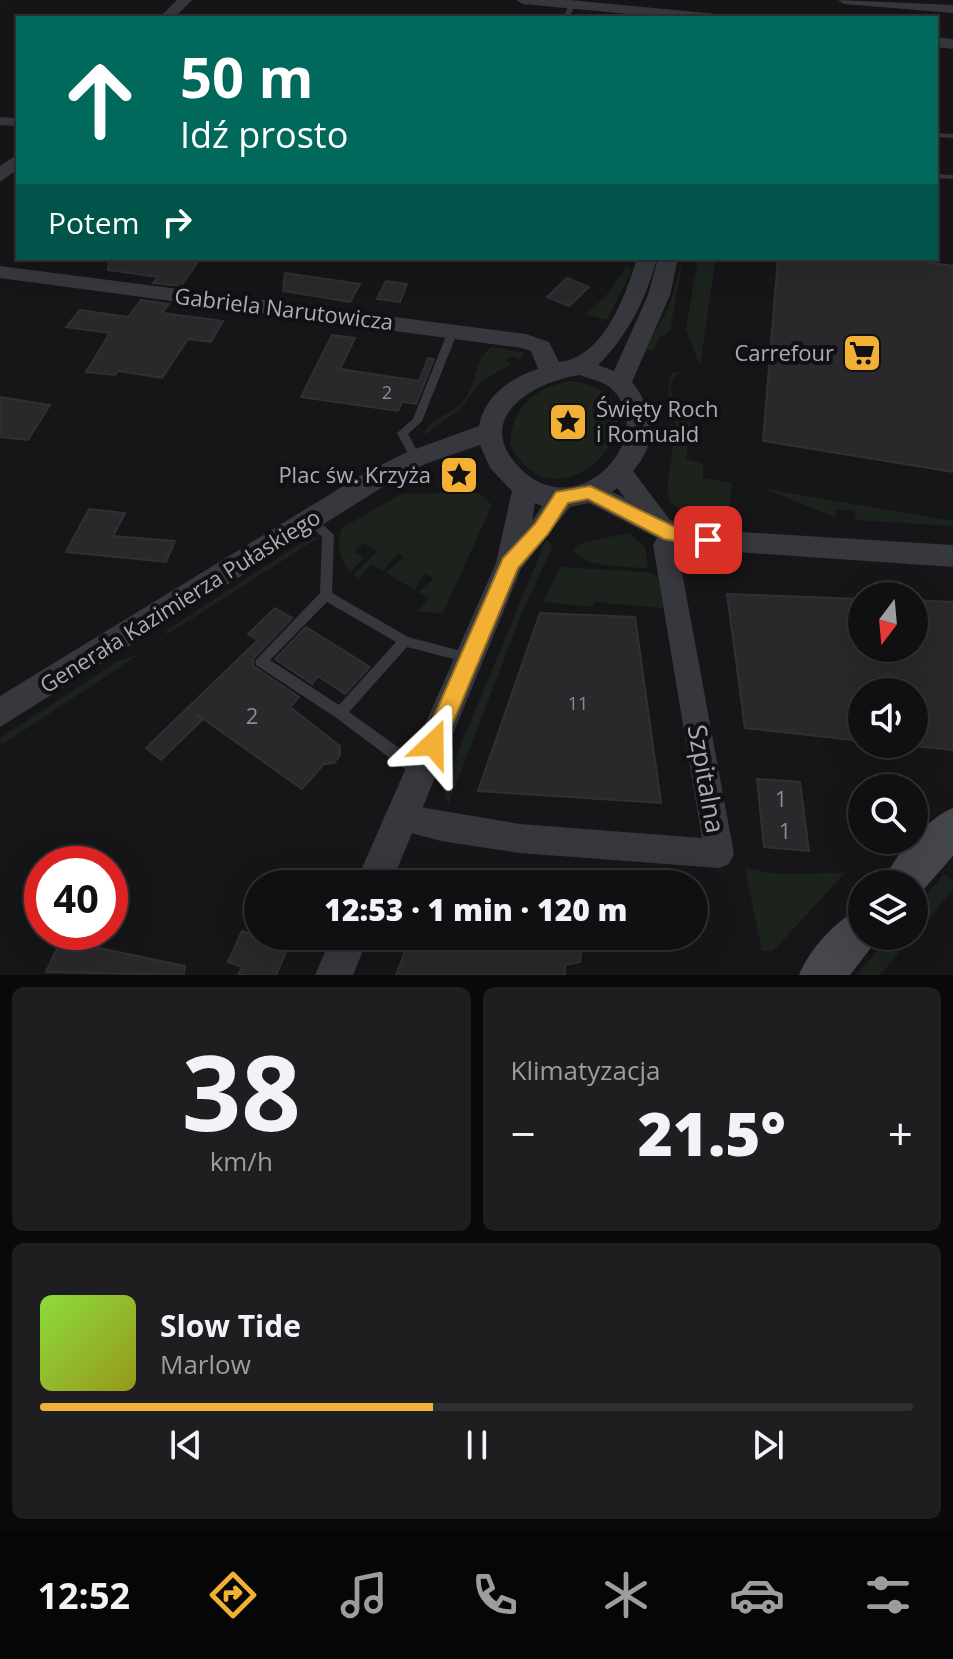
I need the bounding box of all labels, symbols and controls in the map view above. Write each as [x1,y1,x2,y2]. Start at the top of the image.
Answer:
text: 50 m [180,38,314,114]
icon: ahead [48,48,152,152]
text: Idź prosto [180,110,348,159]
icon: right [155,200,199,244]
text: Potem [48,202,139,243]
street label: Gabriela Narutowicza [173,280,395,336]
supermarket icon: Carrefour [841,332,883,374]
place label: Carrefour [734,337,834,367]
house number: 2 [382,380,392,404]
place label: Święty Roch i Romuald [596,393,718,448]
place icon: Święty Roch i Romuald [547,401,589,443]
place icon: Plac św. Krzyża [438,454,480,496]
place label: Plac św. Krzyża [278,459,431,489]
street label: Generała Kazimierza Pułaskiego [33,501,325,699]
pin [674,506,742,574]
icon: arrive [686,518,730,562]
north arrow [848,582,928,662]
map controls [848,582,928,950]
button: sound [848,678,928,758]
house number: 11 [568,691,588,715]
house number: 2 [246,700,258,730]
position arrow [391,702,475,786]
street label: Szpitalna [680,722,734,836]
button: search [848,774,928,854]
house number: 1 [775,783,787,813]
house number: 1 [779,815,791,845]
speed limit sign: 40 [24,846,128,950]
button: layers [848,870,928,950]
text: 12:53 · 1 min · 120 m [324,889,628,930]
text: 38 [182,1020,301,1161]
text: Klimatyzacja [511,1052,660,1088]
text: 21.5° [638,1092,786,1174]
text: − [511,1103,536,1163]
text: + [888,1103,913,1163]
text: km/h [210,1143,273,1179]
text: Slow Tide [160,1305,301,1346]
text: Marlow [160,1346,251,1382]
icon: previous [164,1423,208,1467]
icon: pause [455,1423,499,1467]
icon: next [746,1423,790,1467]
icon: directions [205,1567,261,1623]
icon: music [336,1567,392,1623]
icon: phone [467,1567,523,1623]
icon: climate [598,1567,654,1623]
icon: car [729,1567,785,1623]
icon: filters [860,1567,916,1623]
text: 12:52 [37,1571,130,1620]

